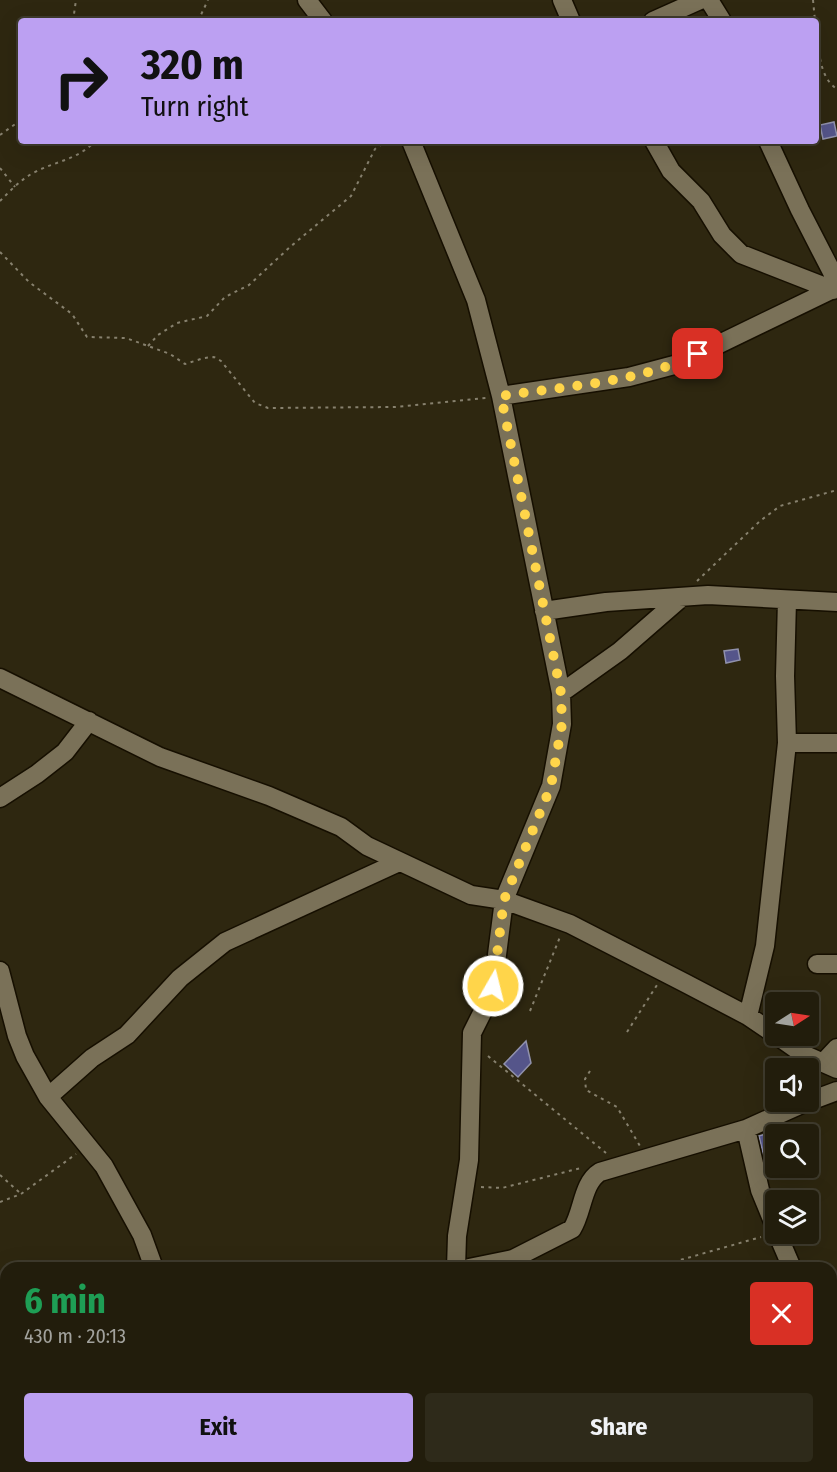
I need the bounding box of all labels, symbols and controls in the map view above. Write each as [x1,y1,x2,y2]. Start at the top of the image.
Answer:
text: 320 m [141,40,244,90]
icon: right [42,42,120,120]
text: Turn right [141,91,249,123]
pin [672,328,723,379]
icon: arrive [681,337,714,370]
position arrow [461,954,525,1018]
north arrow [765,992,819,1046]
map controls [765,992,819,1244]
button: sound [765,1058,819,1112]
button: search [765,1124,819,1178]
button: layers [765,1190,819,1244]
text: 6 min [24,1279,106,1323]
button: close [750,1282,813,1345]
text: 430 m · 20:13 [24,1324,126,1348]
button: Exit [24,1393,413,1462]
button: Share [425,1393,813,1462]

